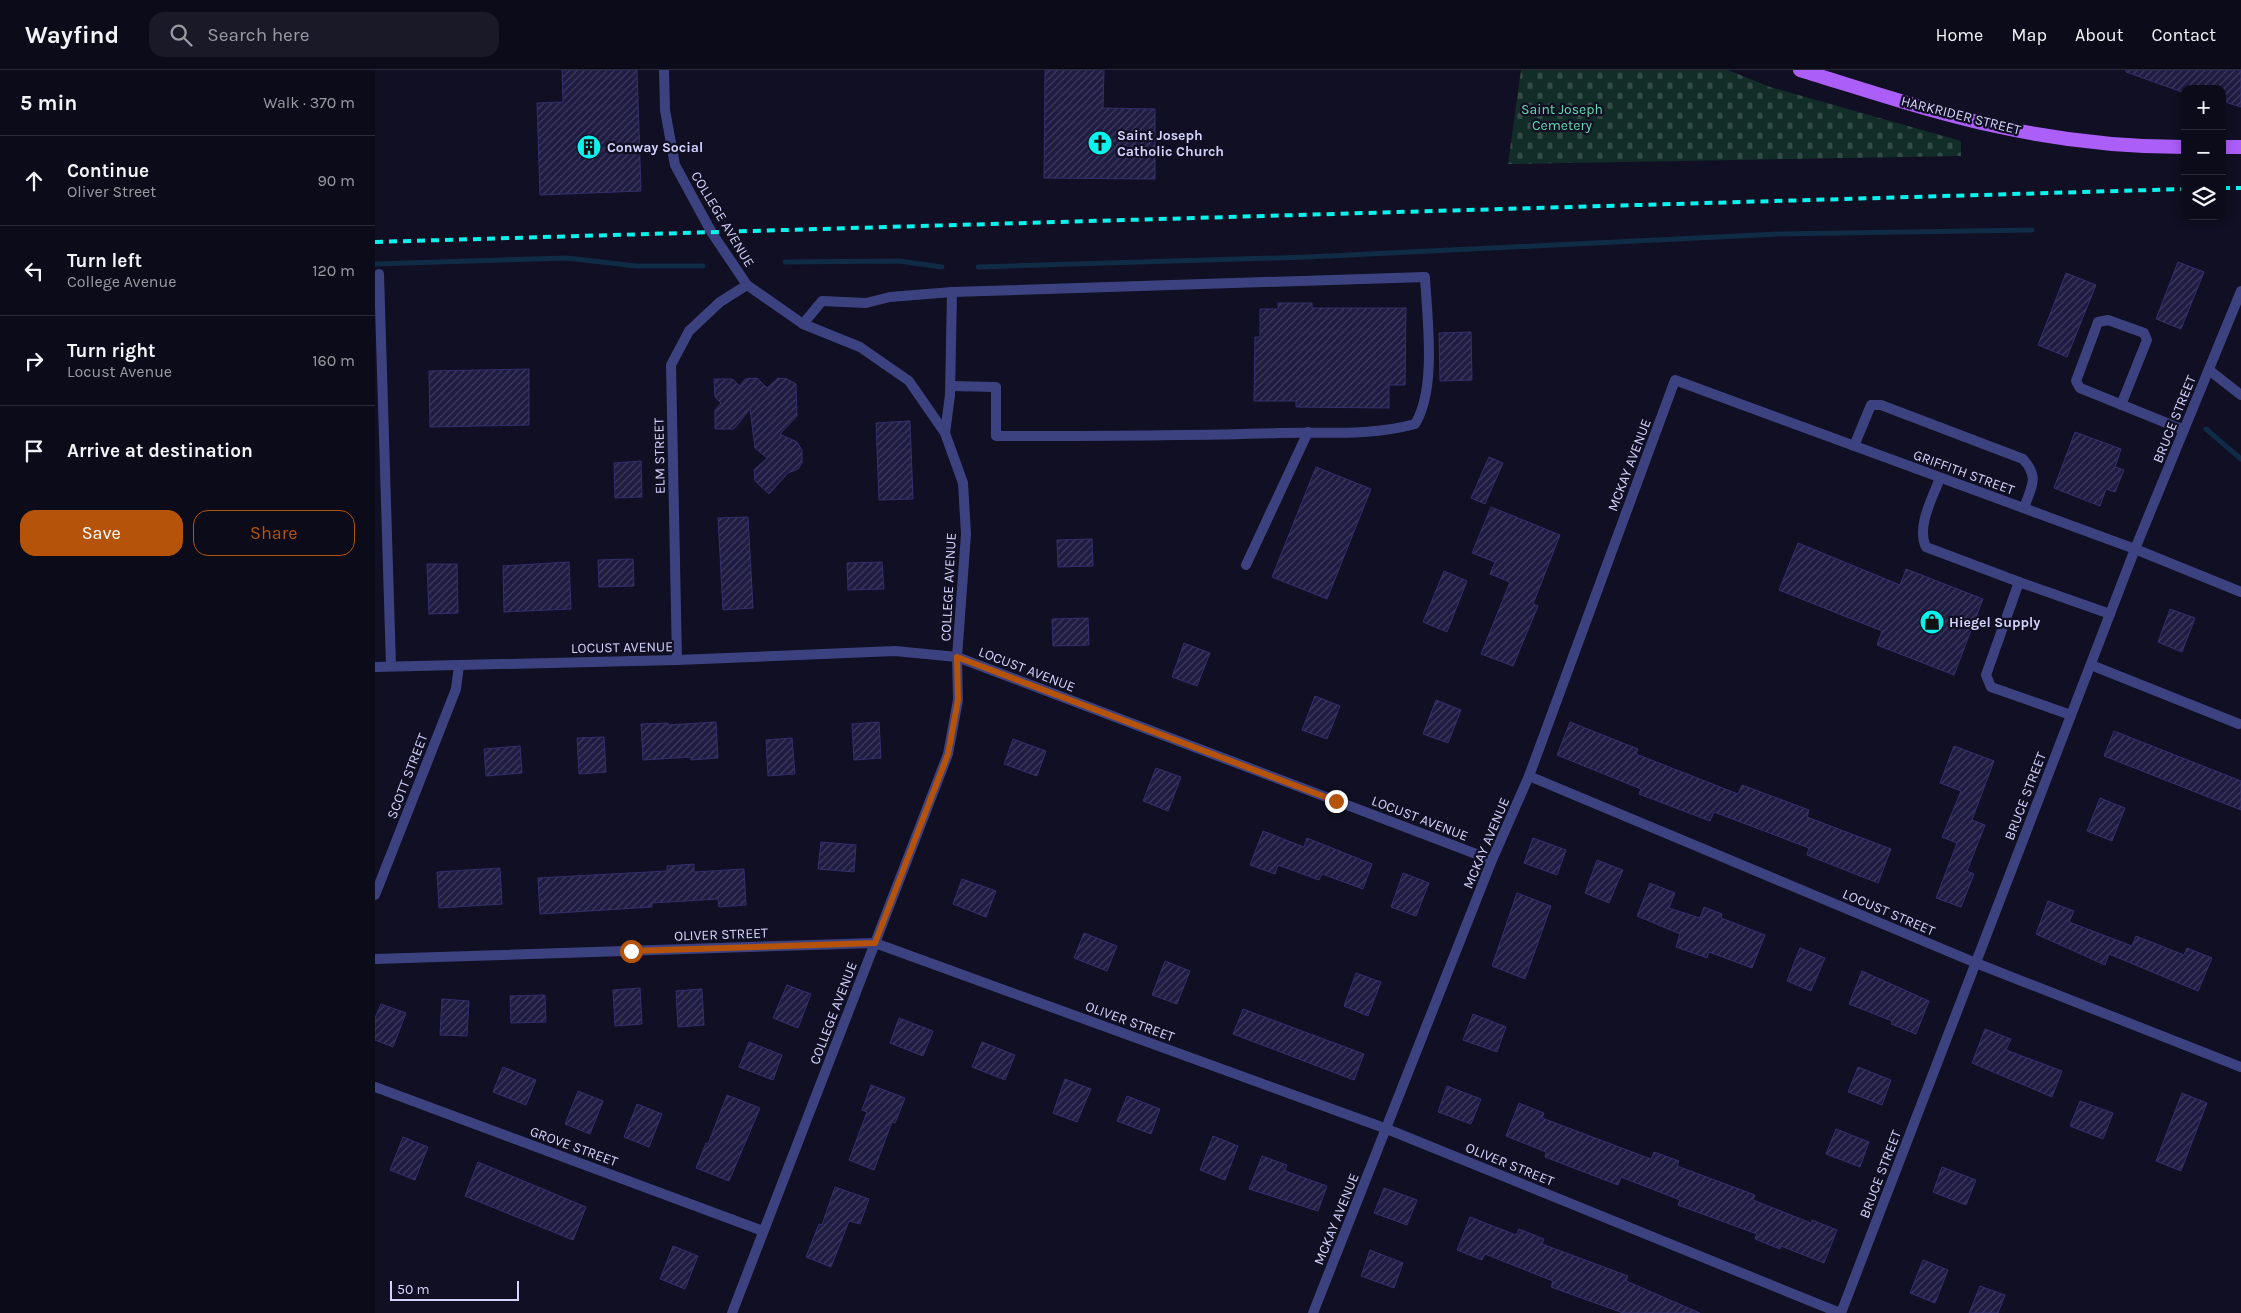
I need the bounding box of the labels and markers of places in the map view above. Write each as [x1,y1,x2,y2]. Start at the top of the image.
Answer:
place label: Saint Joseph Catholic Church [1117,127,1224,160]
church icon: Saint Joseph Catholic Church [1087,130,1113,156]
building icon: Conway Social [576,134,602,160]
place label: Conway Social [607,139,703,156]
shop icon: Hiegel Supply [1919,609,1945,635]
place label: Hiegel Supply [1949,614,2040,631]

